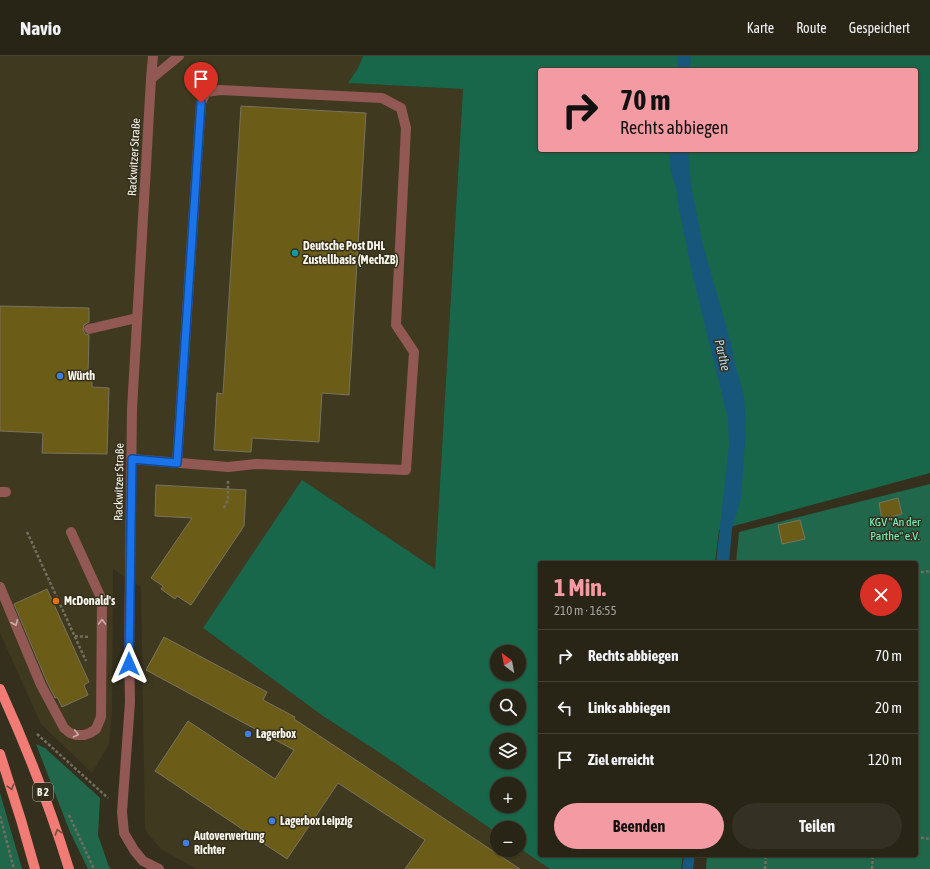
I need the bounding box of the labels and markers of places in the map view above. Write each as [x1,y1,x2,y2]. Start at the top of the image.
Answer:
pin [184,62,218,103]
place label: Deutsche Post DHL Zustellbasis (MechZB) [303,239,398,267]
marker: Deutsche Post DHL Zustellbasis (MechZB) [290,248,300,258]
place label: Würth [67,369,95,383]
marker: Würth [55,371,65,381]
place label: McDonald's [64,594,116,608]
marker: McDonald's [51,596,61,606]
place label: Lagerbox [256,727,296,741]
marker: Lagerbox [243,729,253,739]
place label: Lagerbox Leipzig [280,814,353,828]
marker: Lagerbox Leipzig [267,816,277,826]
place label: Autoverwertung Richter [193,829,265,857]
marker: Autoverwertung Richter [181,838,191,848]

